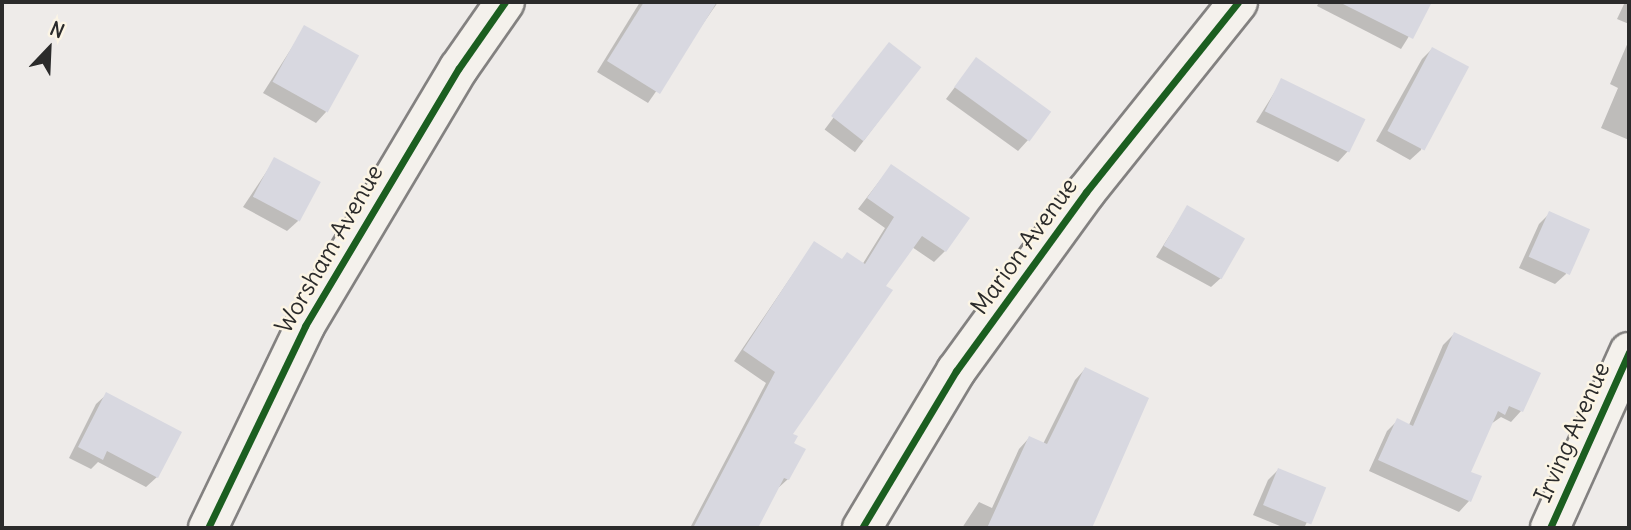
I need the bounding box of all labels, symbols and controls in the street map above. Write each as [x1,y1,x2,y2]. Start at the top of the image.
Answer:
north arrow [14,14,84,84]
text: N [46,16,68,43]
street label: Worsham Avenue [269,160,389,338]
street label: Marion Avenue [965,172,1083,320]
street label: Irving Avenue [1528,357,1616,507]

